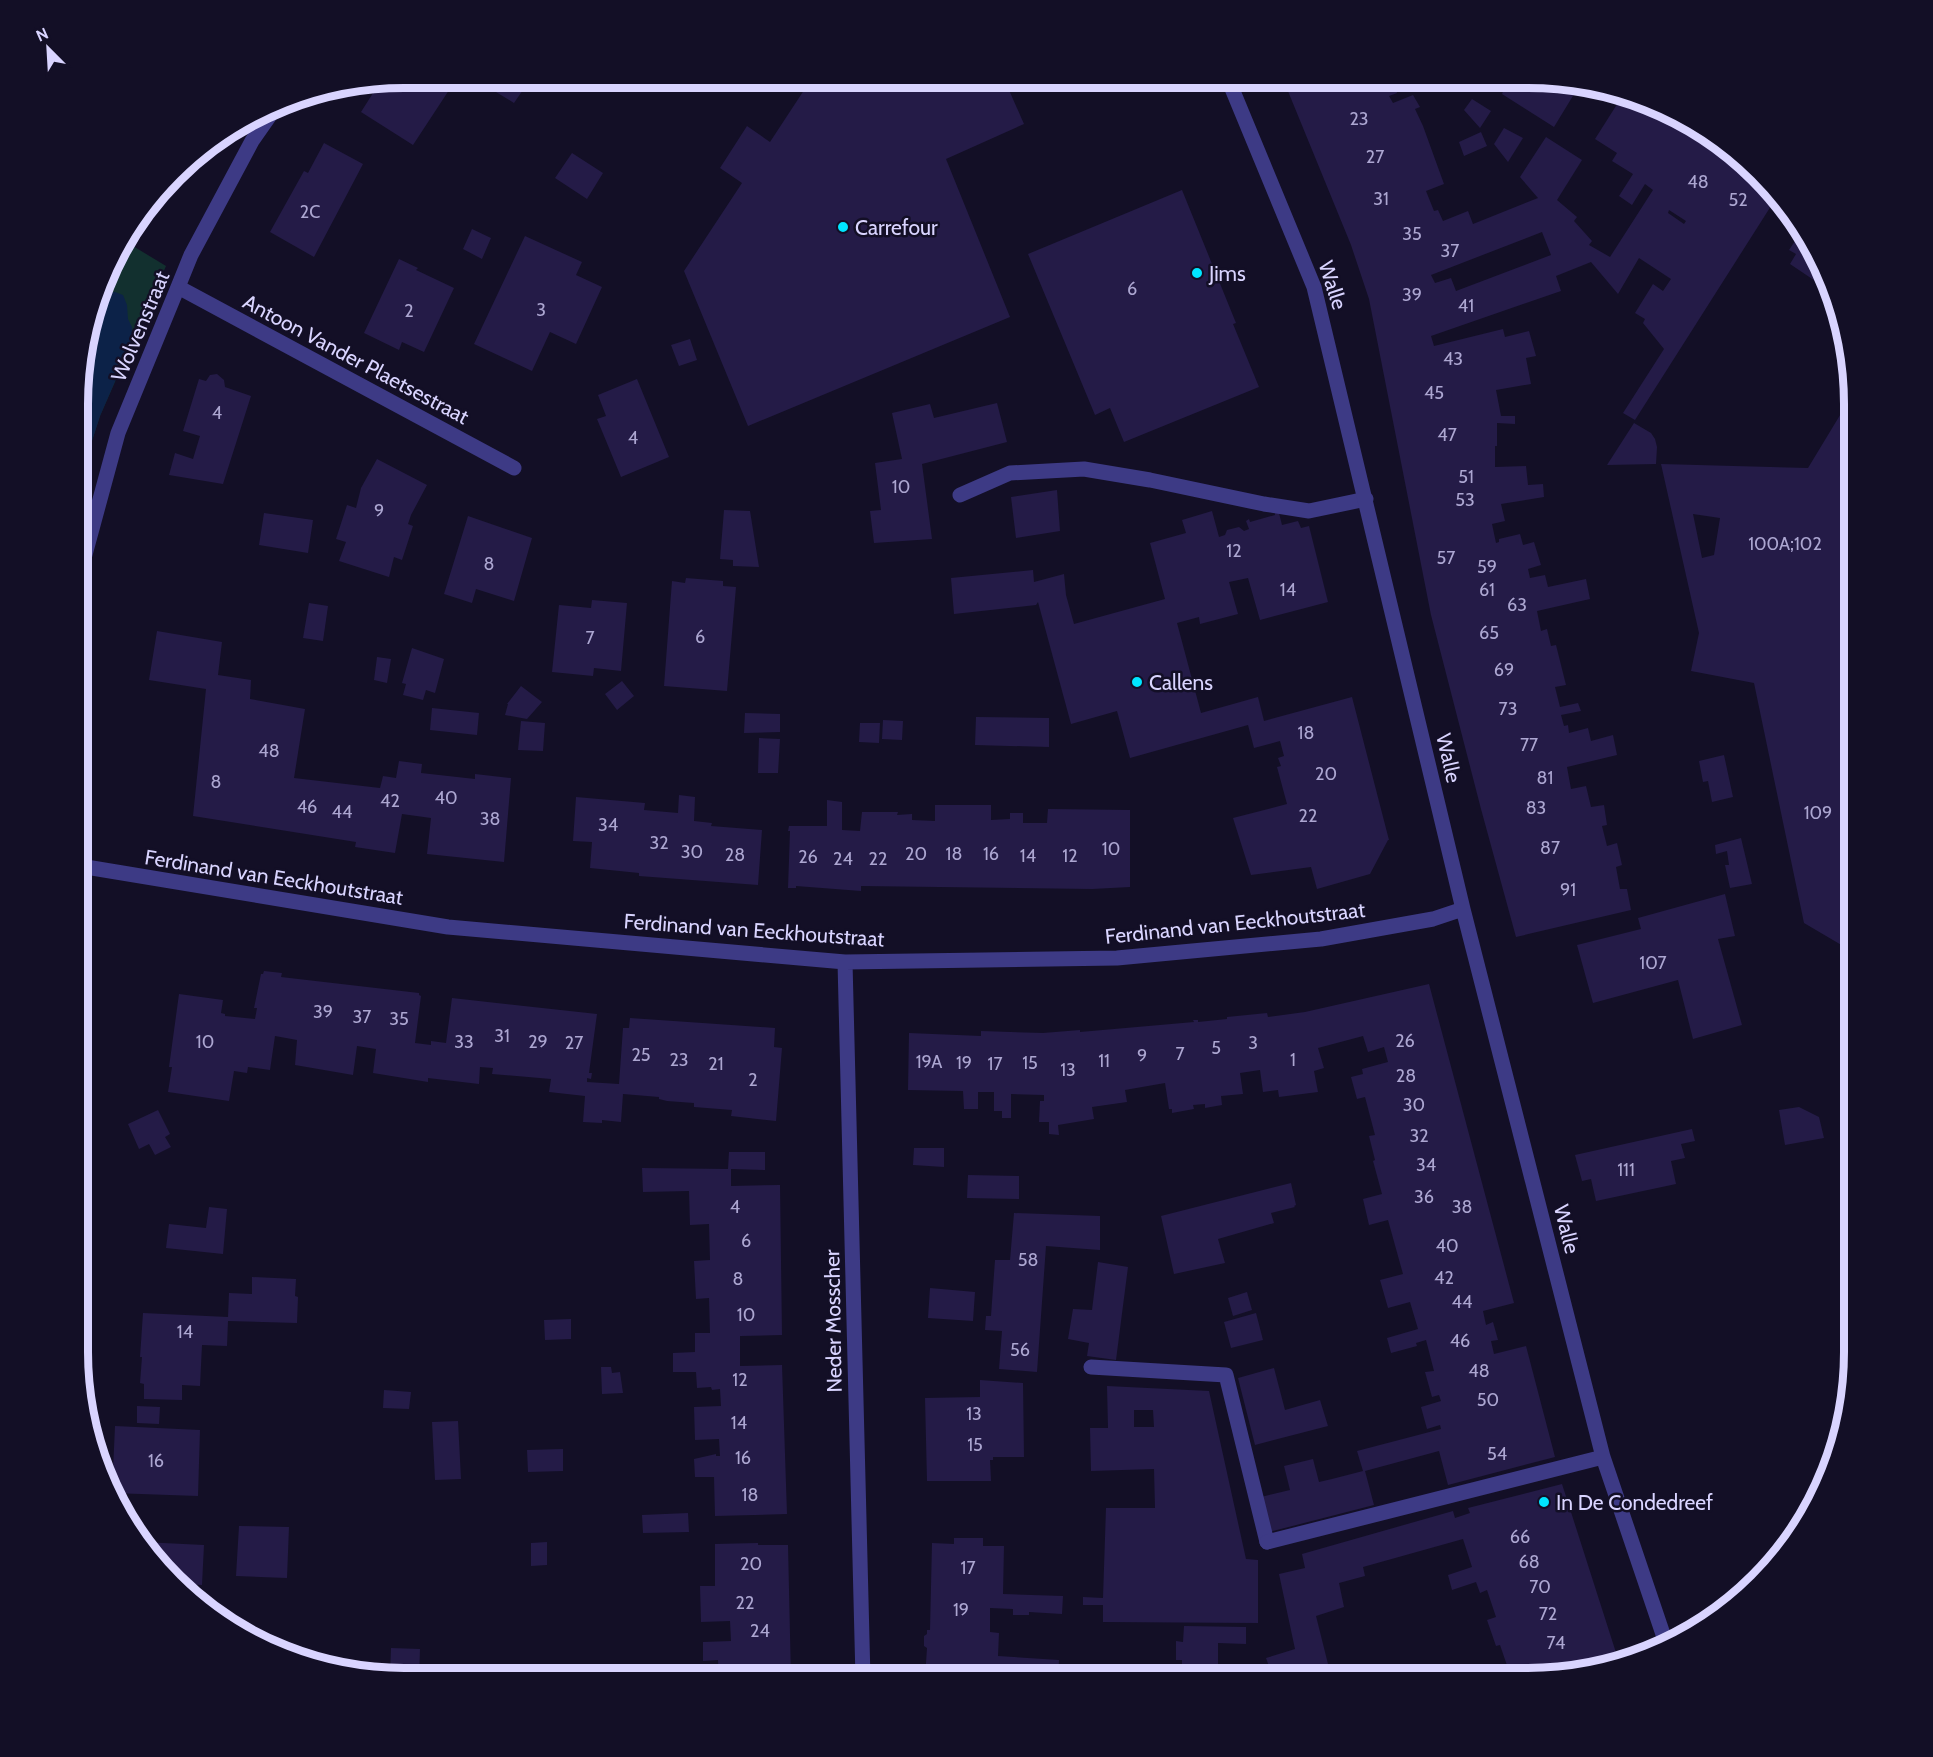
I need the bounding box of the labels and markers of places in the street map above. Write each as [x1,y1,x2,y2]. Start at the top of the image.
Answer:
place label: Carrefour [855,215,938,240]
marker: Carrefour [836,220,850,234]
place label: Jims [1208,261,1246,286]
marker: Jims [1190,266,1204,280]
place label: Callens [1149,670,1213,695]
marker: Callens [1130,675,1144,689]
place label: In De Condedreef [1556,1490,1713,1515]
marker: In De Condedreef [1537,1495,1551,1509]

